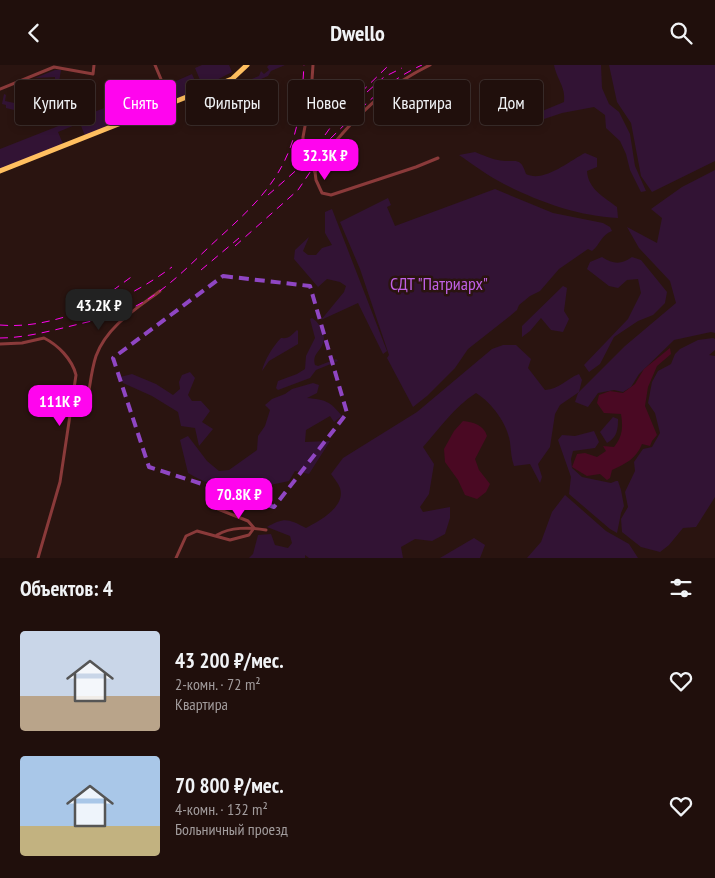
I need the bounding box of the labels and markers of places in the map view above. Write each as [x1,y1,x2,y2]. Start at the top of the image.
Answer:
pin: 32.3K ₽ [279,139,371,181]
pin: 43.2K ₽ [53,289,145,331]
pin: 111K ₽ [19,385,101,427]
pin: 70.8K ₽ [193,477,285,520]

